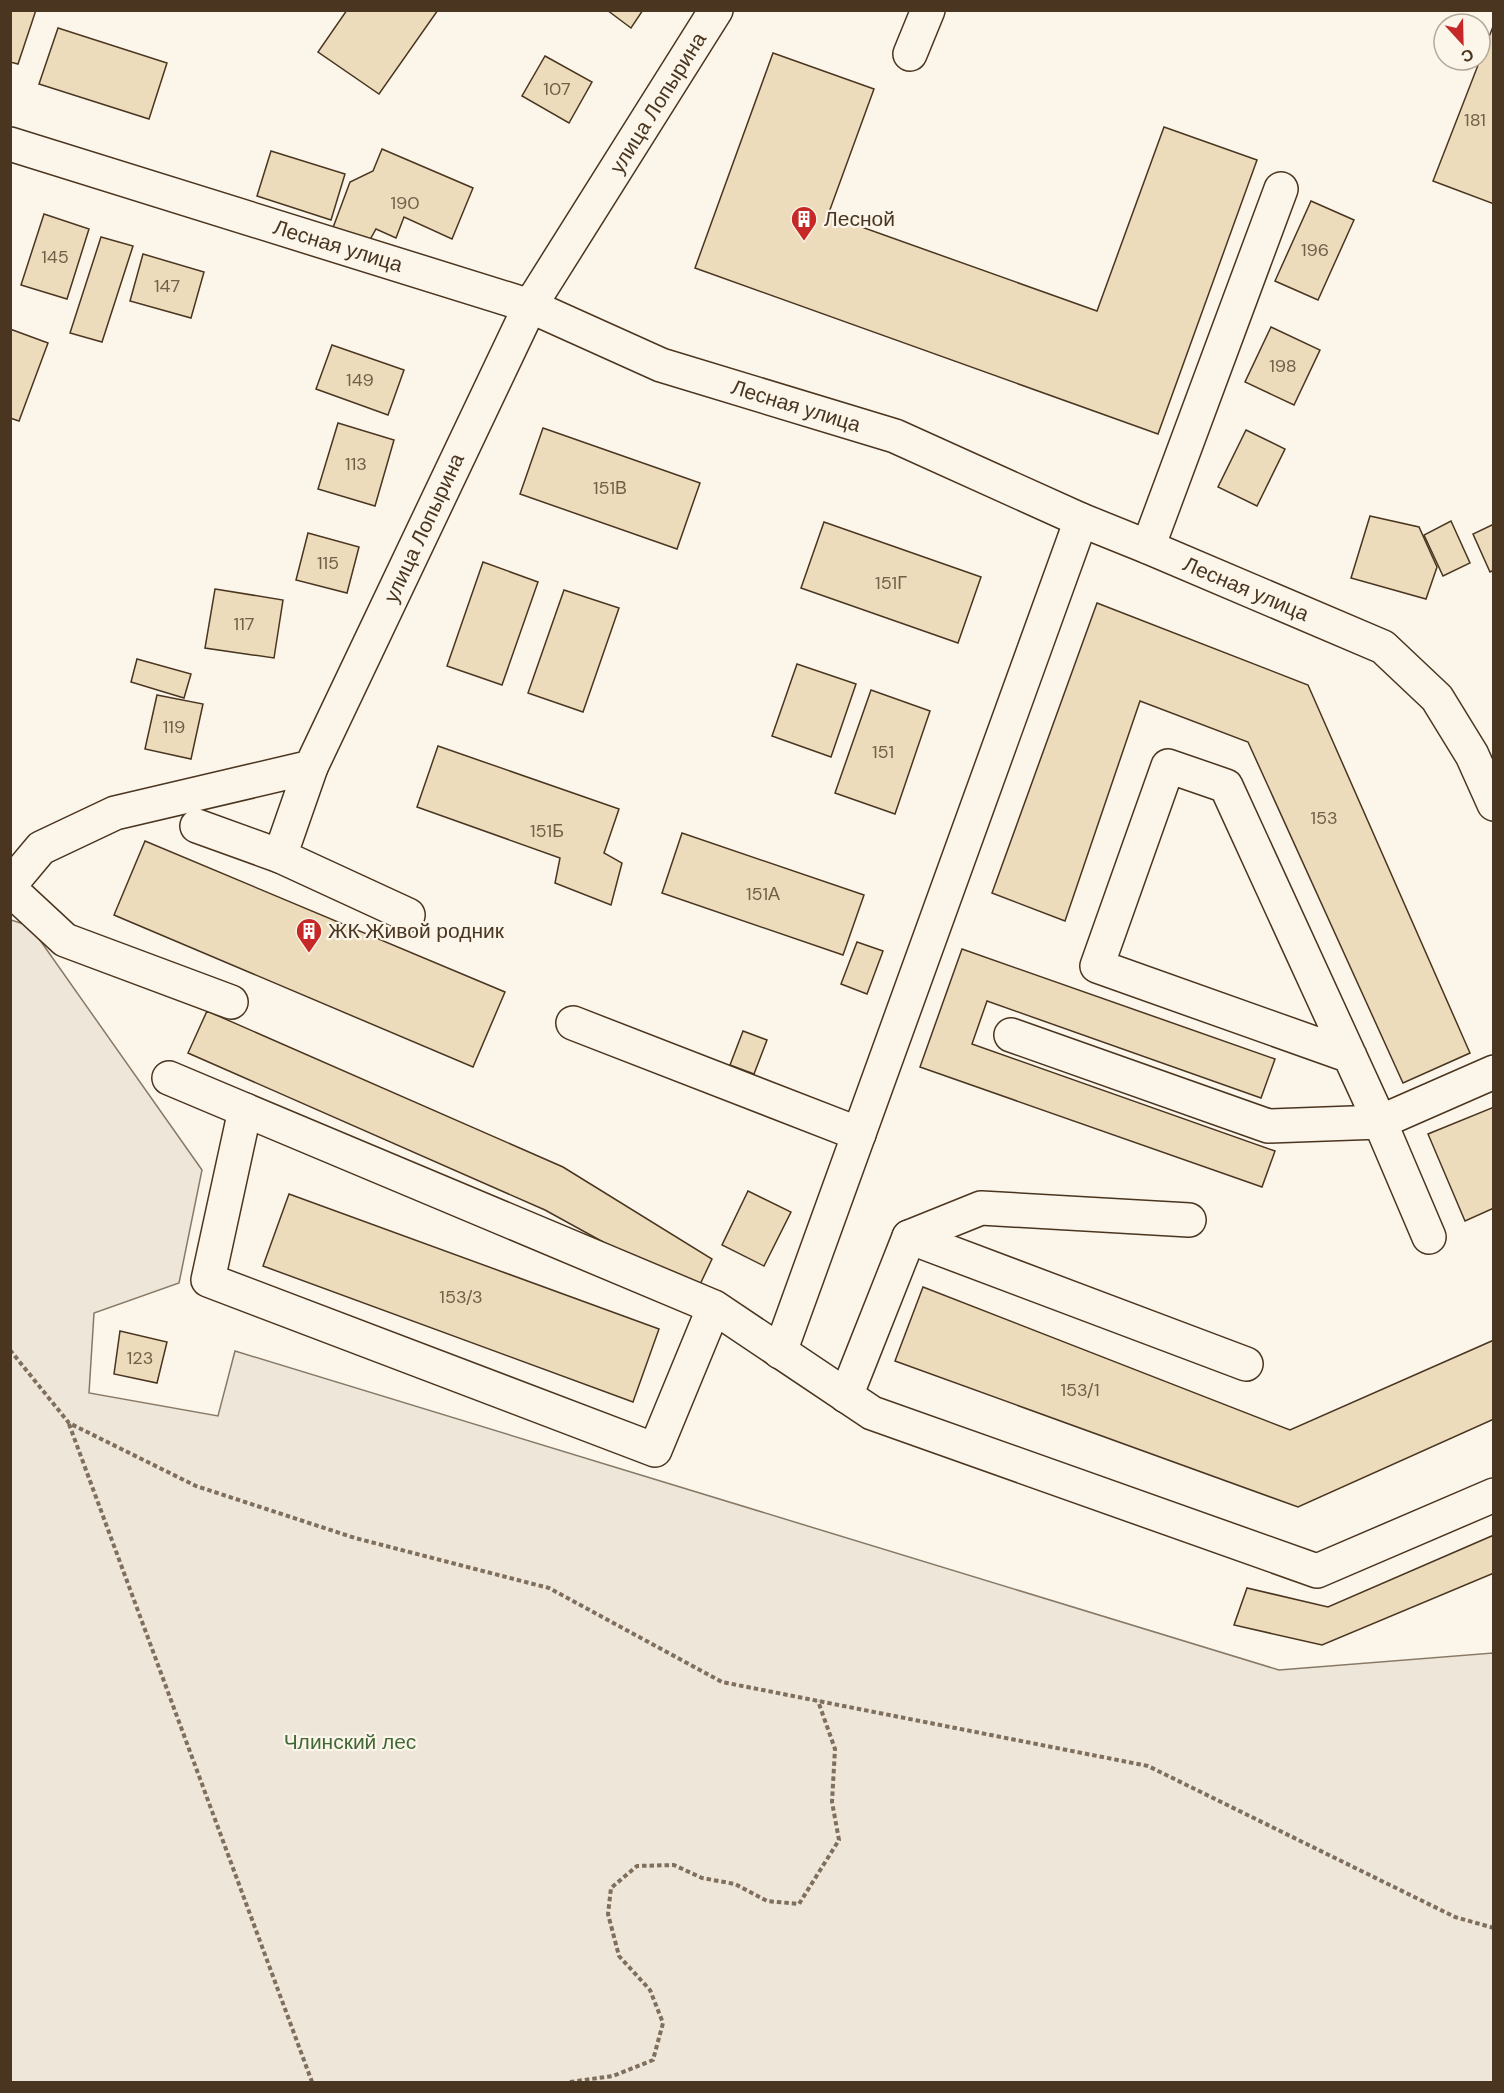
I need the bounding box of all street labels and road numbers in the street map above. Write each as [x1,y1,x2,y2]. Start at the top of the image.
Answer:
street label: улица Лопырина [603,27,713,179]
street label: Лесная улица [270,213,406,279]
street label: Лесная улица [728,373,864,439]
street label: улица Лопырина [377,448,471,607]
street label: Лесная улица [1179,550,1313,628]

